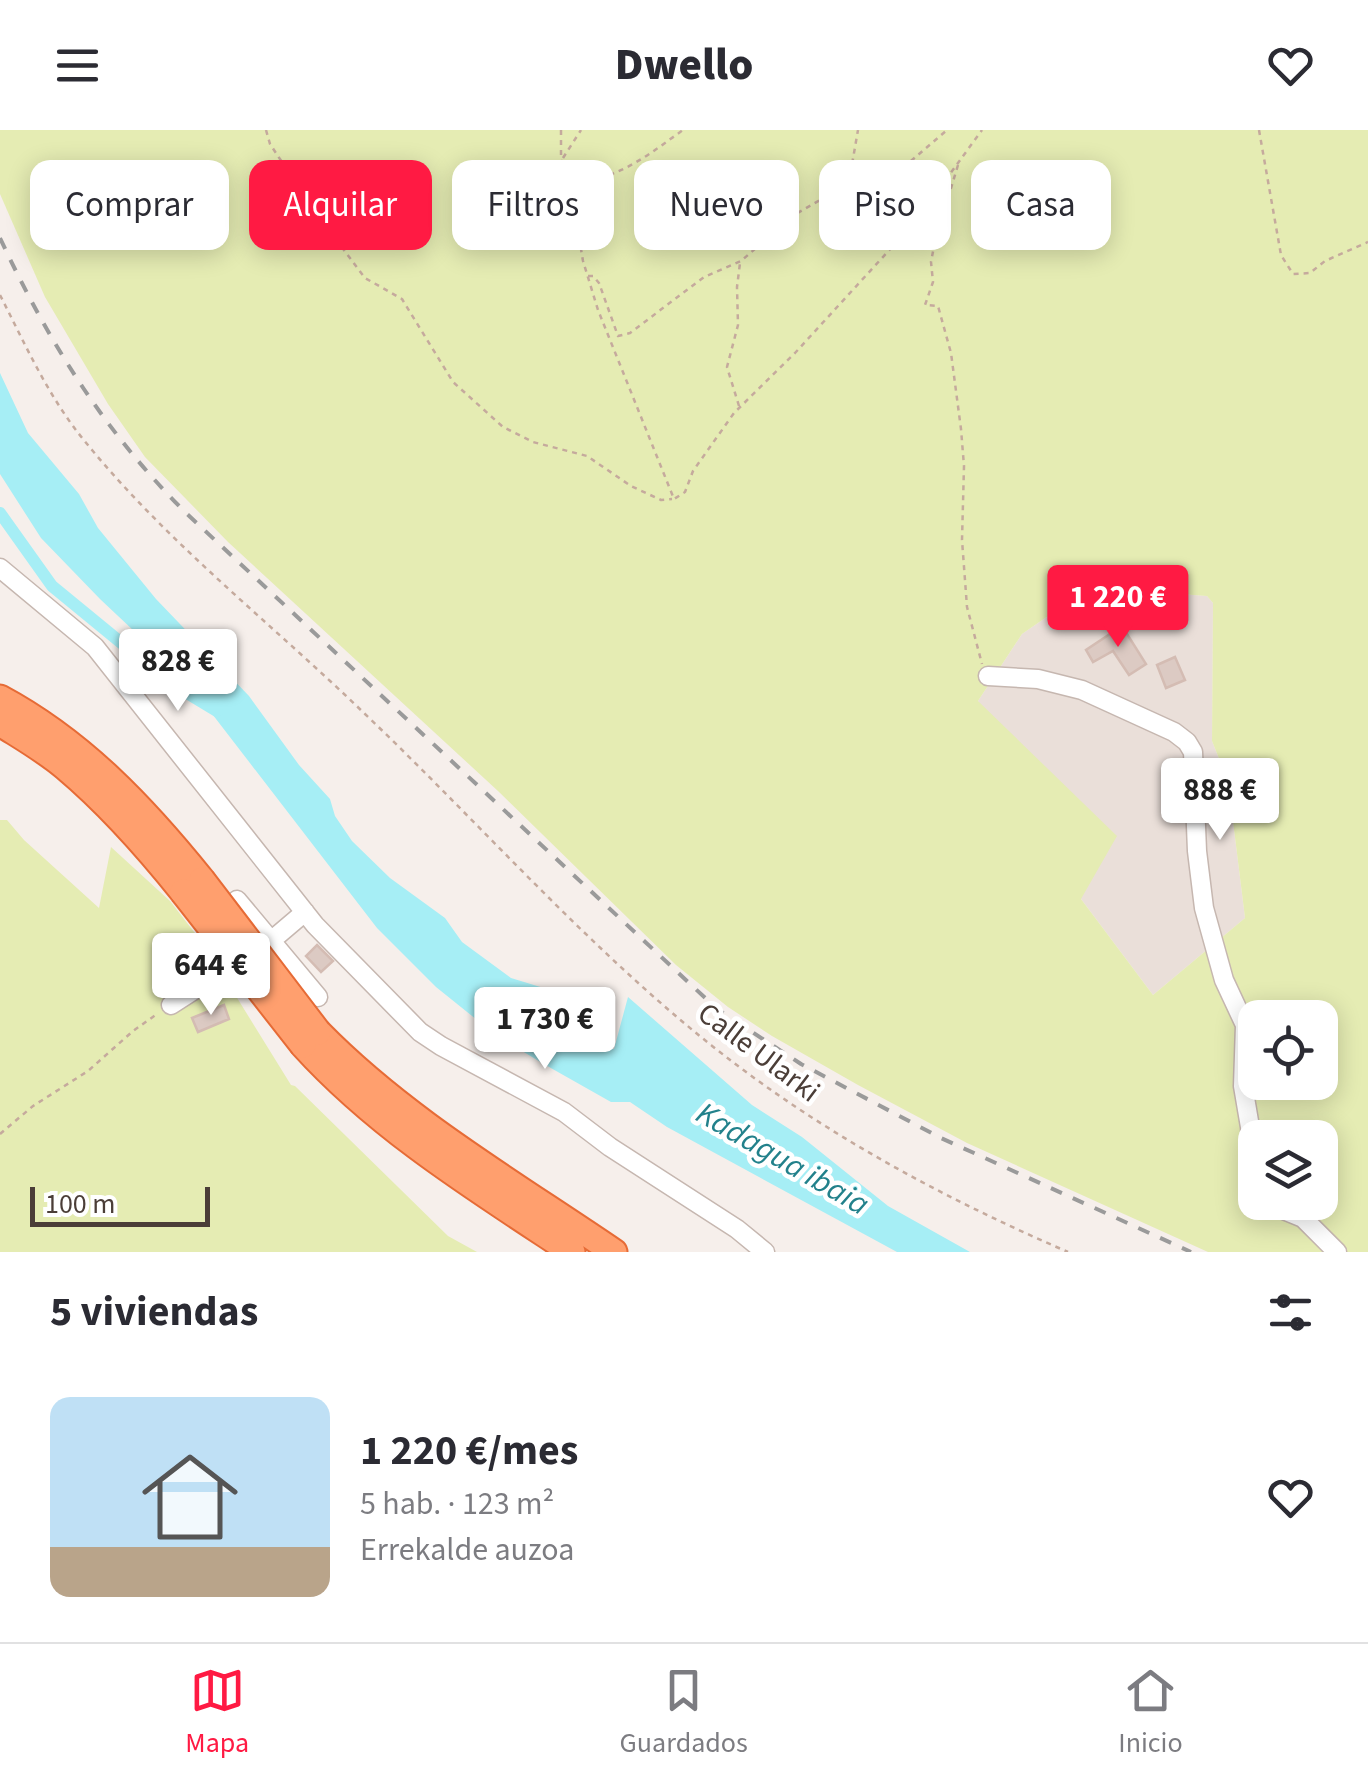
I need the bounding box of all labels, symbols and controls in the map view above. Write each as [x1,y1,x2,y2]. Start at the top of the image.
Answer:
text: Dwello [615,33,753,97]
icon: menu [50,38,105,93]
icon: heart [1263,38,1318,93]
chip: Comprar [30,160,229,250]
chip: Alquilar [249,160,432,250]
chip: Filtros [452,160,614,250]
chip: Nuevo [634,160,799,250]
chip: Piso [819,160,951,250]
chip: Casa [971,160,1111,250]
pin: 1 220 € [1026,565,1210,650]
text: 1 220 € [1069,574,1167,620]
pin: 828 € [108,629,248,714]
text: 828 € [141,638,215,684]
pin: 888 € [1150,758,1290,843]
text: 888 € [1183,767,1257,813]
pin: 644 € [141,933,281,1018]
text: 644 € [174,942,248,988]
pin: 1 730 € [453,987,637,1072]
street label: Calle Ularki [689,992,829,1113]
text: 1 730 € [496,996,594,1042]
map controls [1238,1000,1338,1220]
button: locate [1238,1000,1338,1100]
water label: Kadagua ibaia [688,1091,877,1227]
button: layers [1238,1120,1338,1220]
scale bar [30,1182,210,1226]
text: 100 m [45,1184,116,1224]
text: 5 viviendas [50,1282,258,1342]
icon: filters [1263,1285,1318,1340]
text: 1 220 €/mes [360,1421,578,1481]
icon: home [130,1437,250,1557]
icon: heart [1263,1470,1318,1525]
text: 5 hab. · 123 m² [360,1481,554,1527]
text: Errekalde auzoa [360,1527,574,1573]
tab: Mapa [185,1663,249,1763]
tab: Guardados [620,1663,748,1763]
tab: Inicio [1118,1663,1183,1763]

